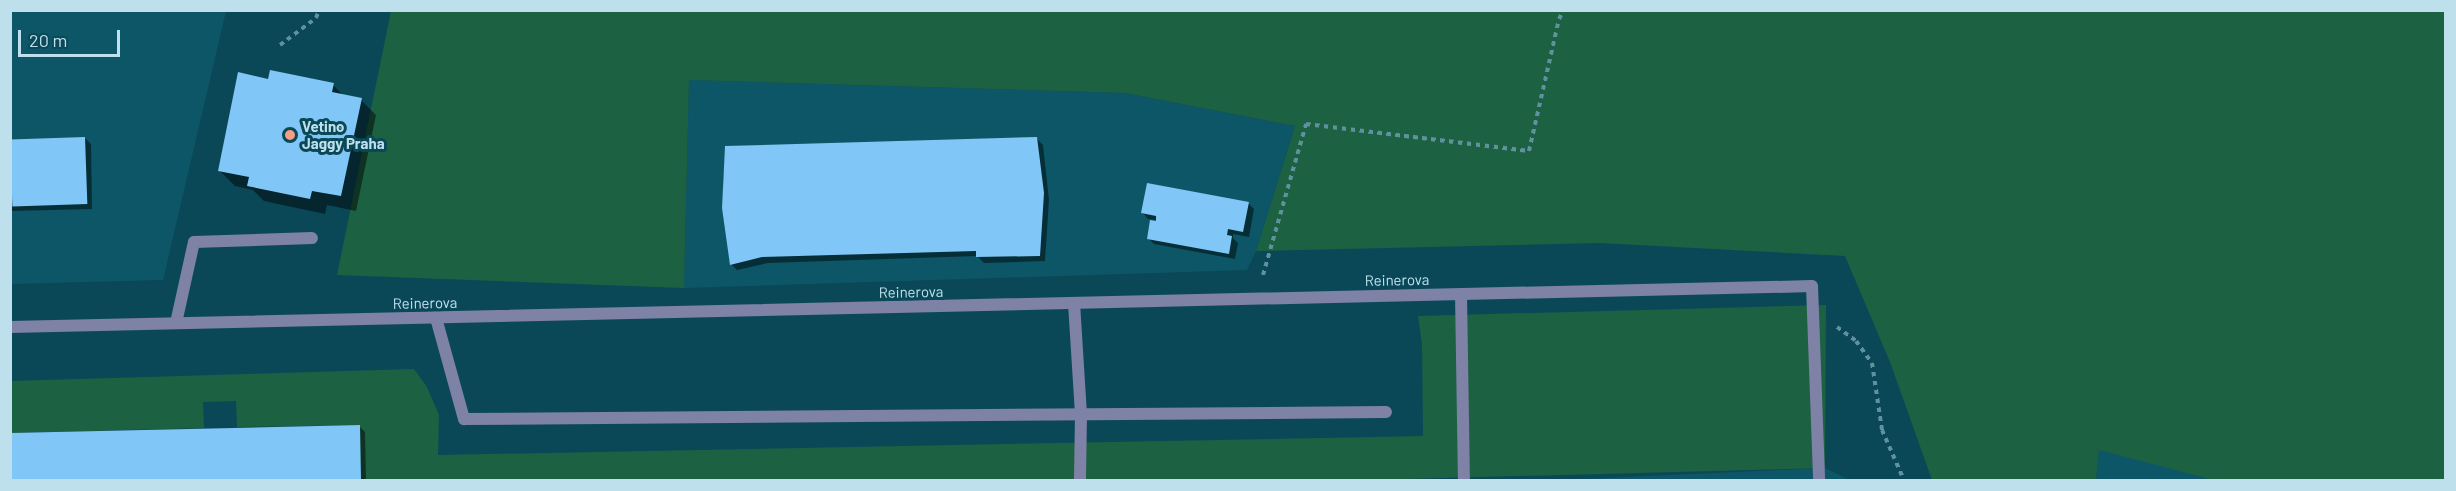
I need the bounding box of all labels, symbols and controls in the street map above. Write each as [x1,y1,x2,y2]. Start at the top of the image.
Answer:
scale bar [21,18,123,56]
text: 20 m [29,29,67,51]
place label: Vetino Jaggy Praha [302,117,385,152]
marker: Vetino Jaggy Praha [283,128,297,142]
street label: Reinerova [1364,270,1430,290]
street label: Reinerova [878,282,944,302]
street label: Reinerova [392,293,458,313]

